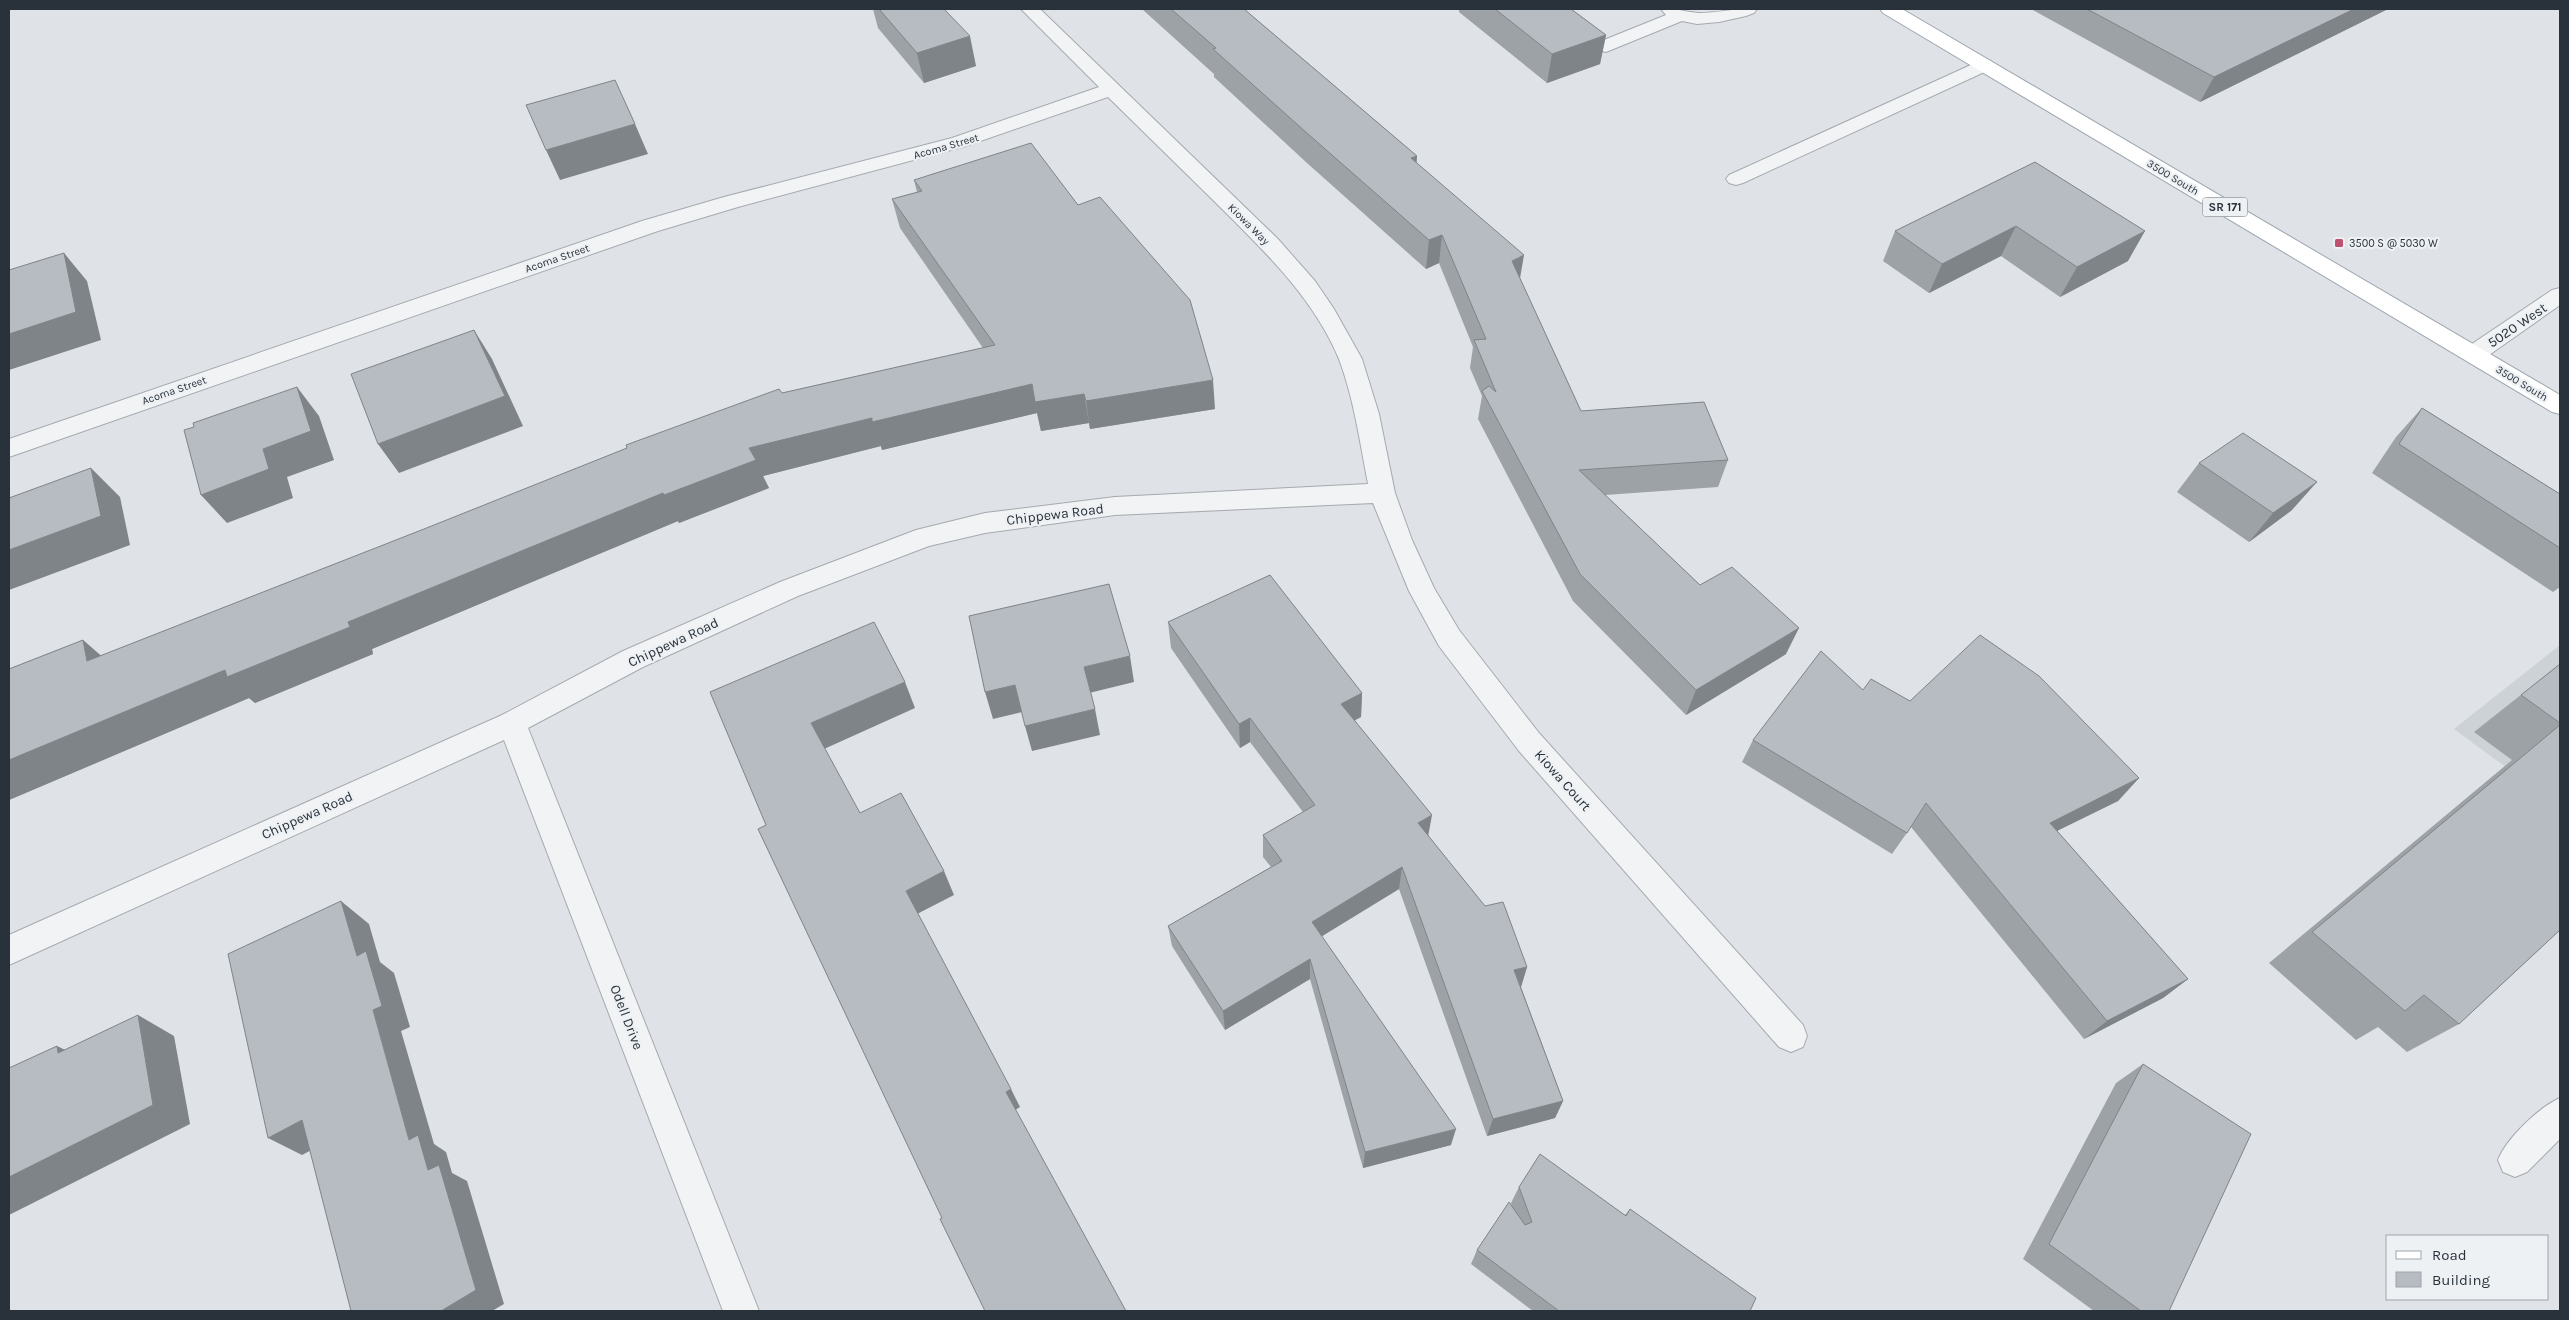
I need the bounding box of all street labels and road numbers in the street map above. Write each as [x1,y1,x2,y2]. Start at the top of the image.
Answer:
street label: Acoma Street [912,131,980,162]
street label: 3500 South [2144,157,2201,198]
road number: SR 171 [2202,198,2248,216]
street label: Kiowa Way [1225,201,1272,248]
street label: Acoma Street [523,241,591,276]
street label: 5020 West [2484,299,2550,351]
street label: 3500 South [2493,363,2550,404]
street label: Acoma Street [140,373,208,408]
street label: Chippewa Road [1005,500,1105,529]
street label: Chippewa Road [625,614,721,671]
street label: Kiowa Court [1531,746,1595,814]
street label: Chippewa Road [259,788,356,843]
street label: Odell Drive [606,982,647,1052]

